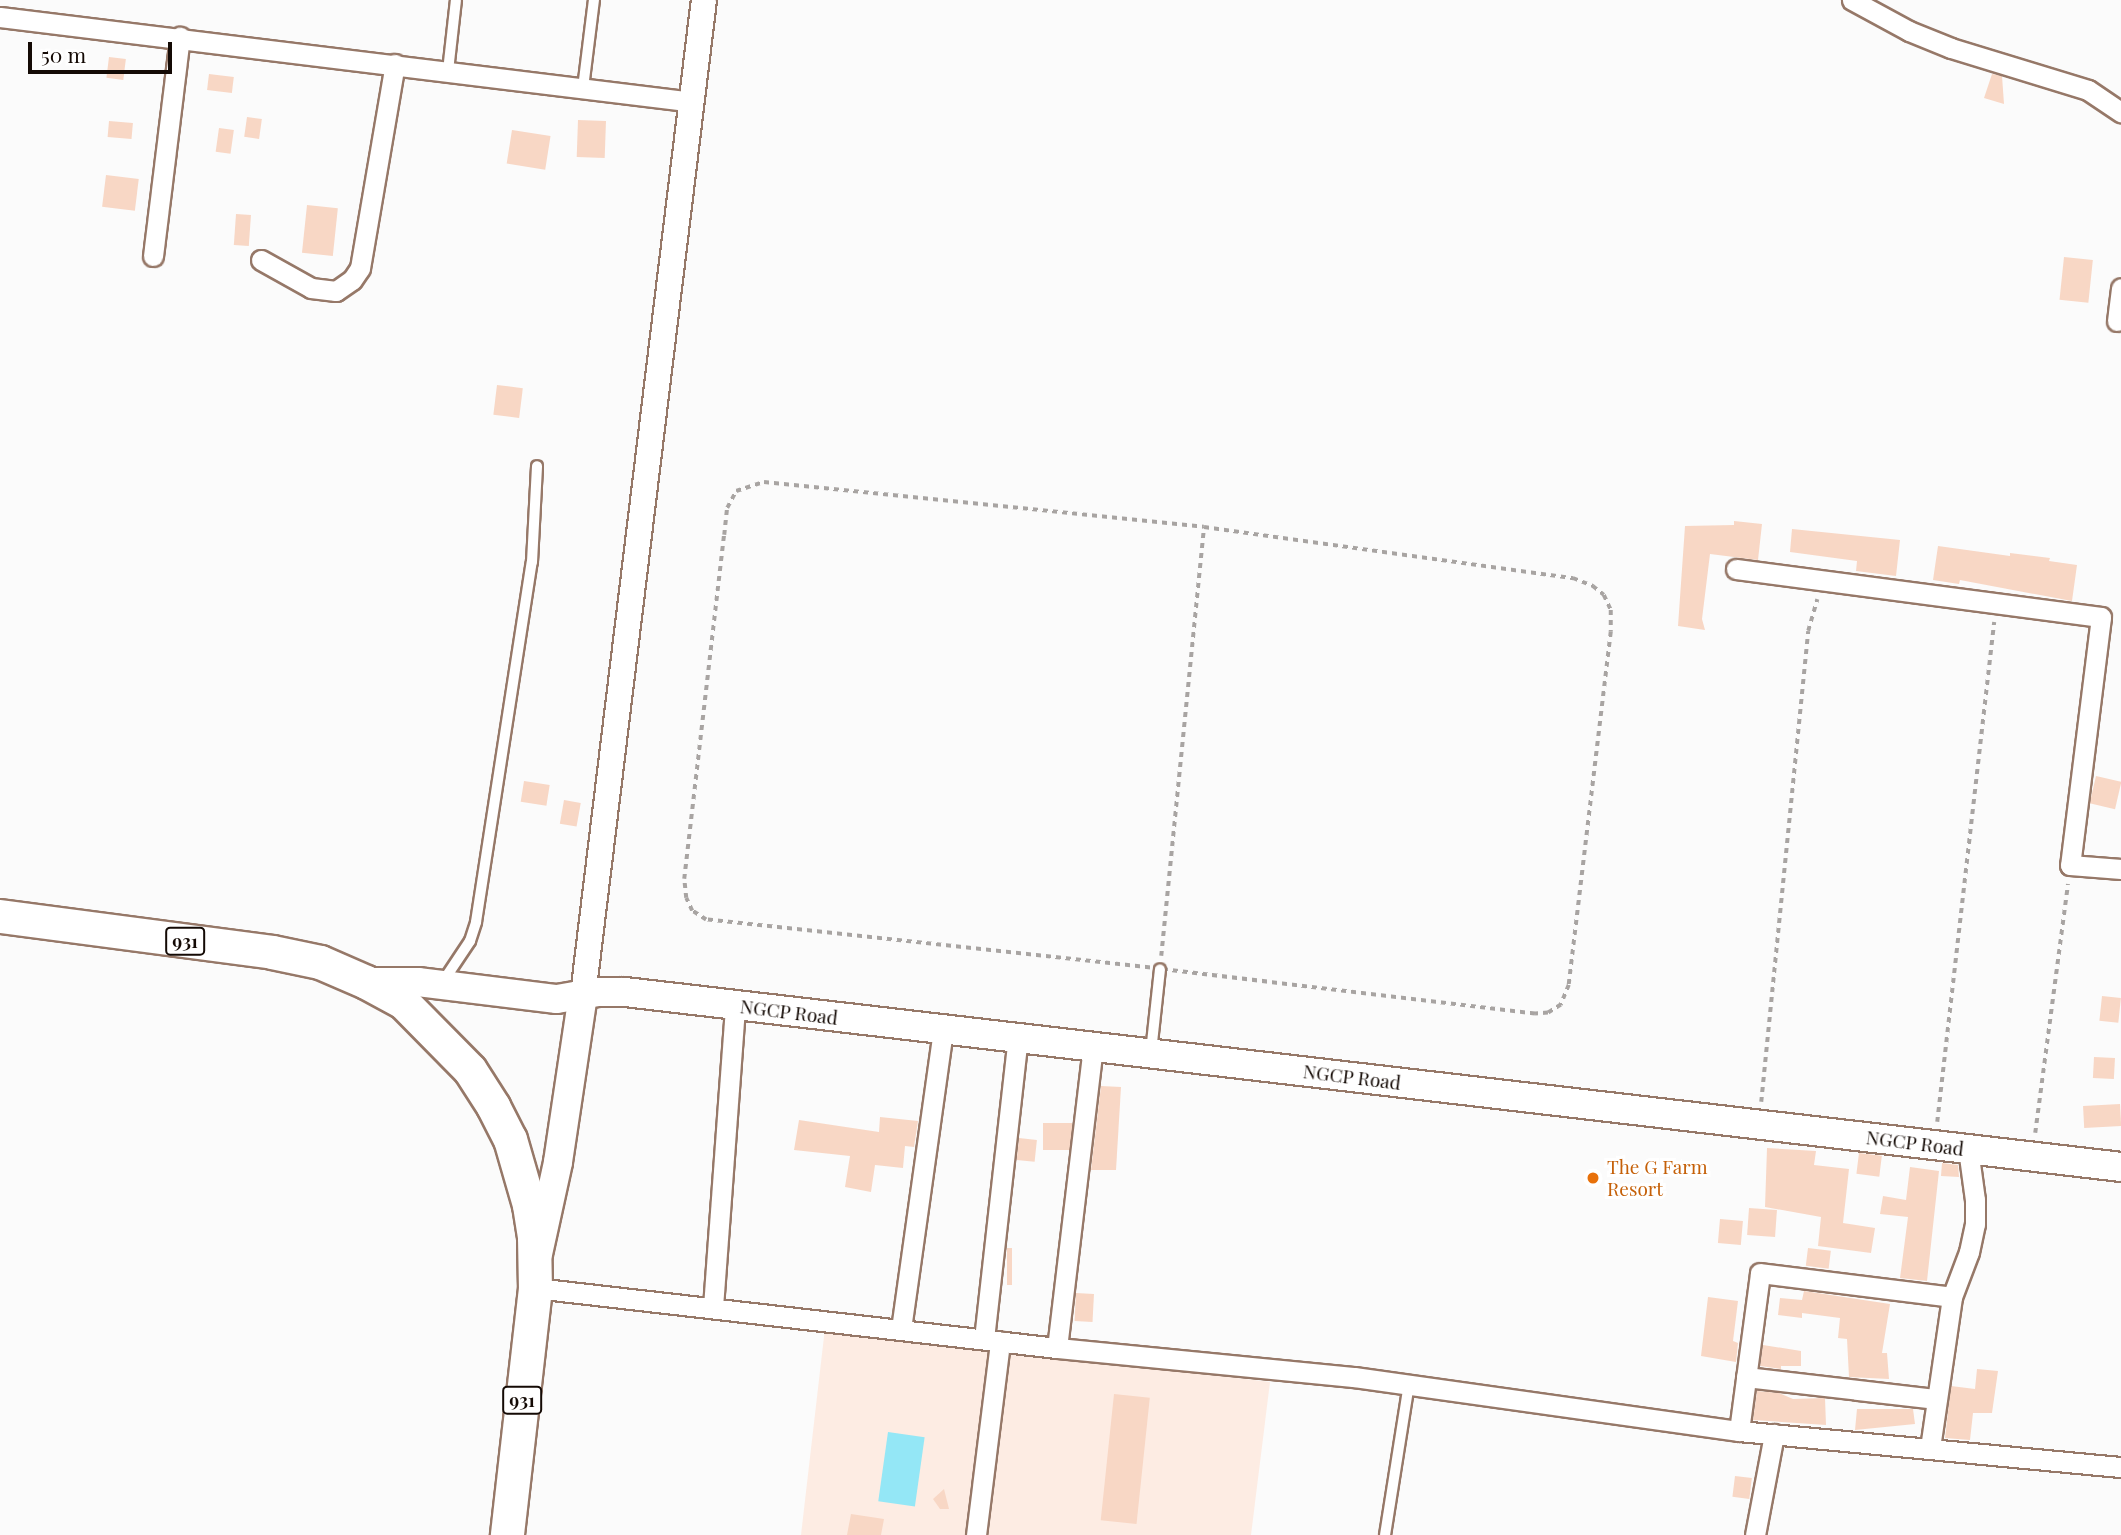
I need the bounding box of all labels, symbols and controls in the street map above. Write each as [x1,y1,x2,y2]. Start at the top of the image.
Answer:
scale bar [32,28,175,72]
text: 50 m [41,40,86,68]
road number: 931 [164,926,206,956]
street label: NGCP Road [739,995,839,1029]
street label: NGCP Road [1302,1060,1402,1094]
street label: NGCP Road [1865,1126,1965,1160]
place label: The G Farm Resort [1607,1156,1708,1200]
marker: The G Farm Resort [1585,1170,1601,1186]
road number: 931 [501,1386,543,1414]

